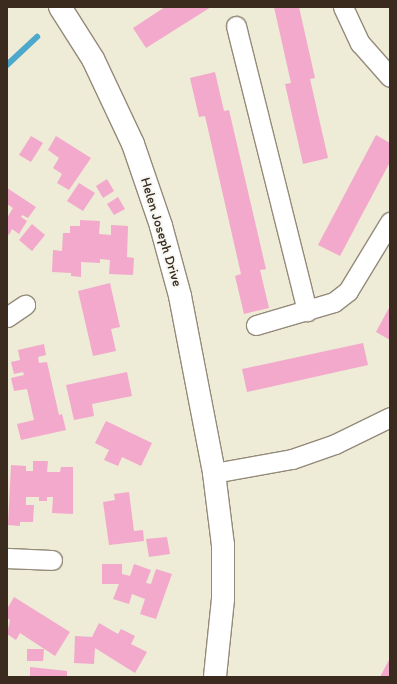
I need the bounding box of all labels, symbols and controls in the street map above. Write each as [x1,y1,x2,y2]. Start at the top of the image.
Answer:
street label: Helen Joseph Drive [136,175,186,289]

